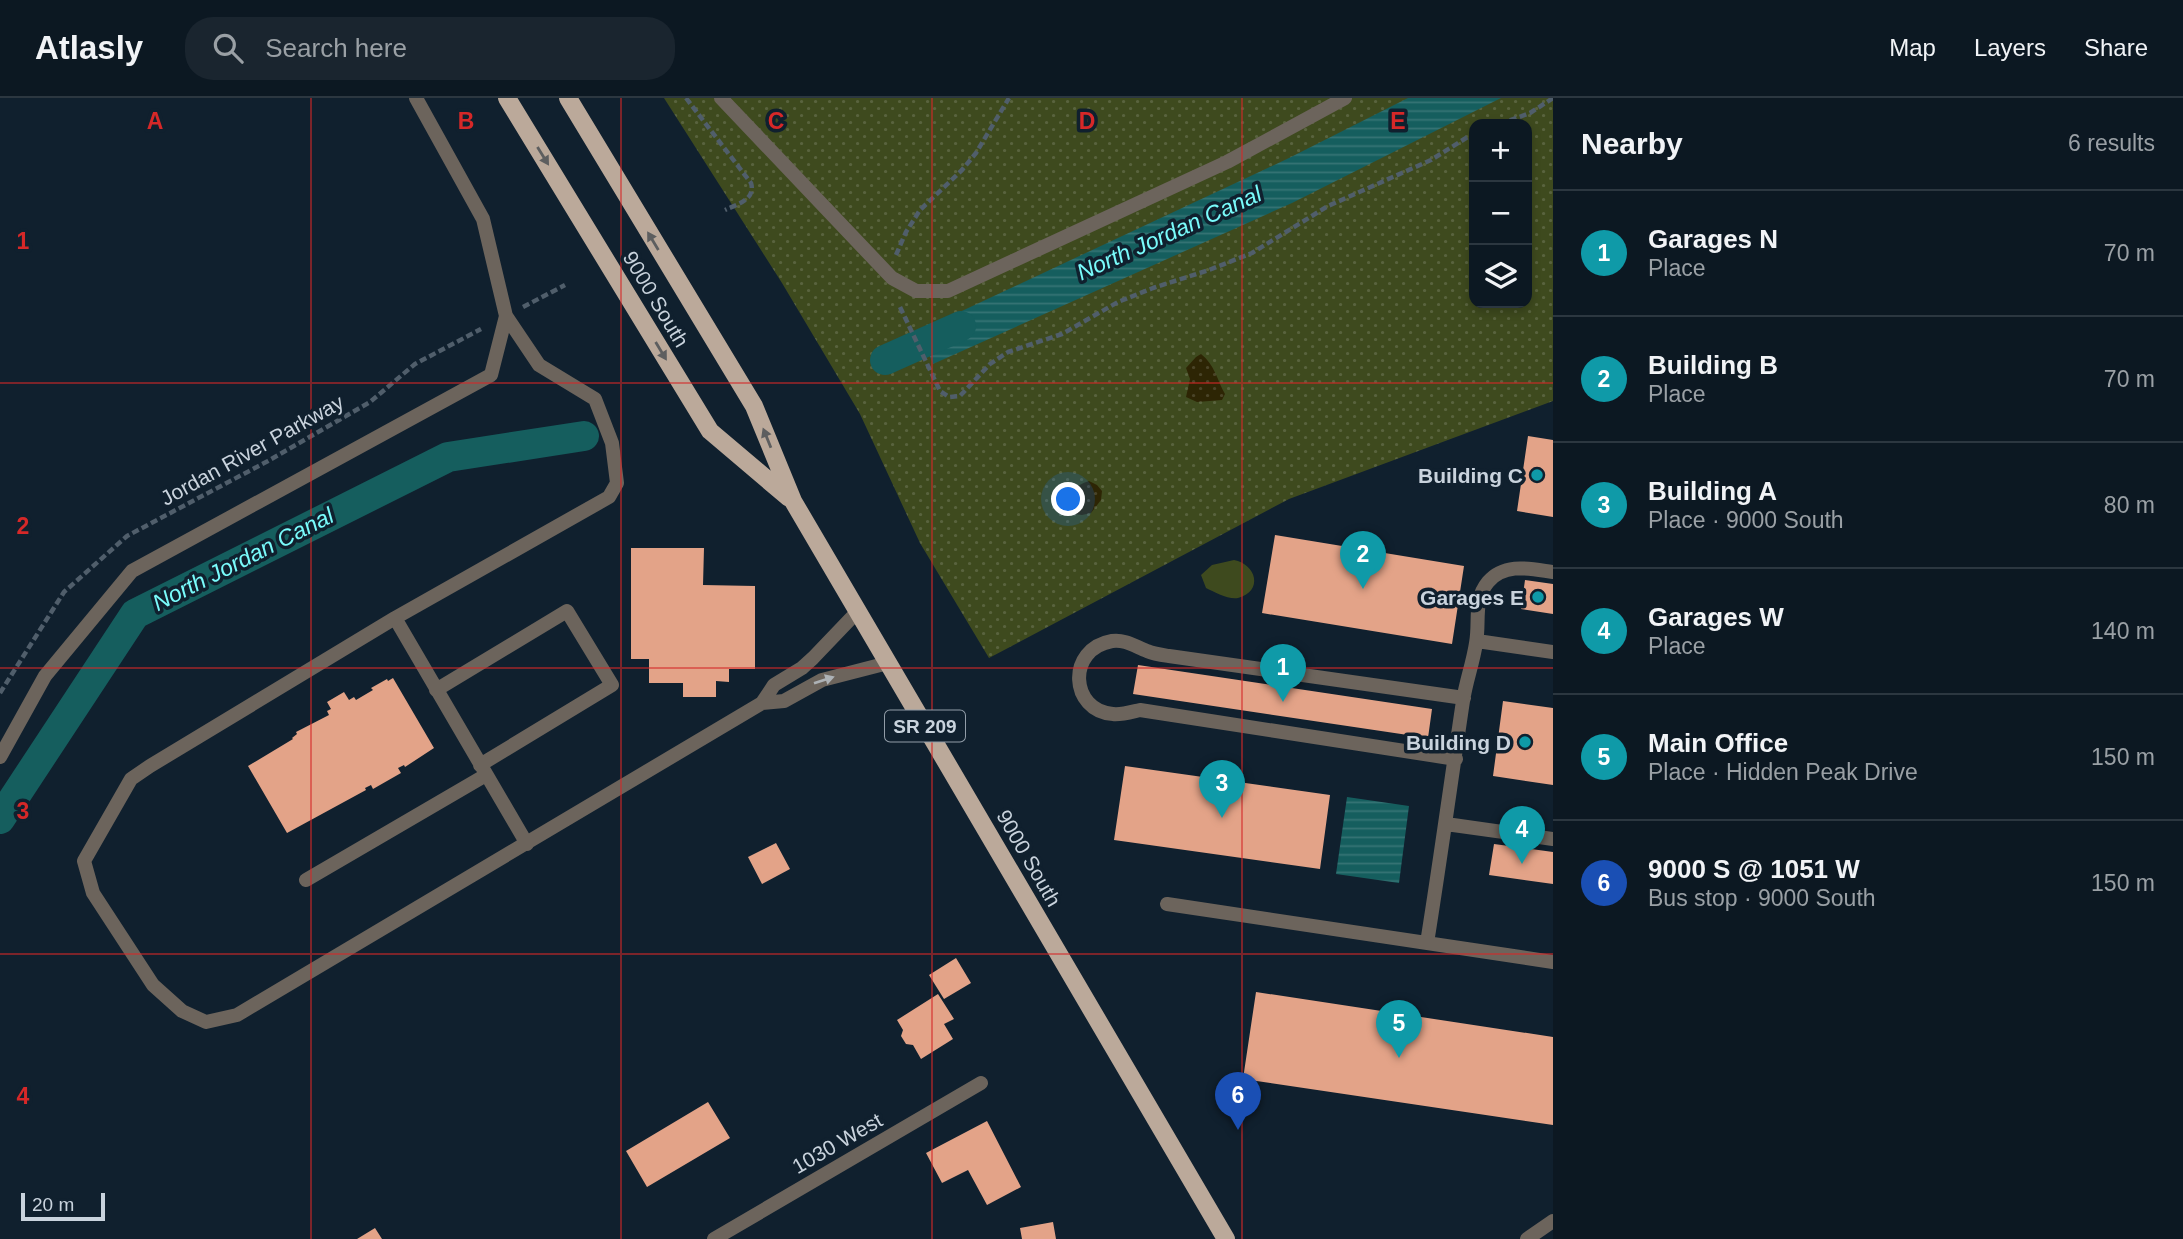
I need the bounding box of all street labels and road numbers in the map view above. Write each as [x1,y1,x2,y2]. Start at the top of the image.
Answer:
street label: 9000 South [618,247,694,351]
street label: Jordan River Parkway [157,390,348,510]
road number: SR 209 [885,710,965,741]
street label: 9000 South [992,806,1066,910]
street label: 1030 West [788,1108,886,1178]

